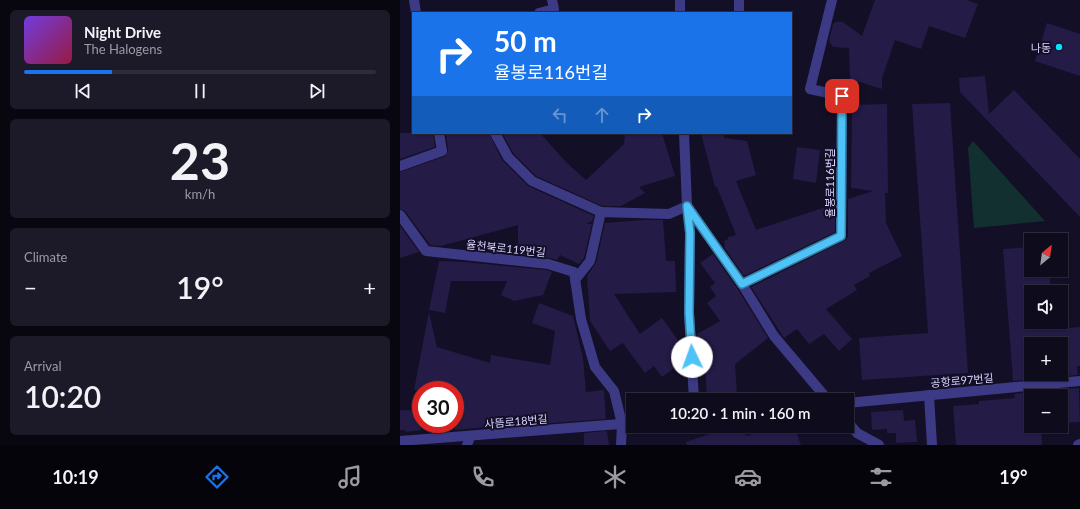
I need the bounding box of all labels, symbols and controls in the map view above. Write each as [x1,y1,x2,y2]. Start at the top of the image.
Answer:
text: Night Drive [84,23,161,41]
text: 50 m [494,24,557,58]
icon: right [428,28,480,80]
text: The Halogens [84,41,162,57]
place label: 나동 [1031,41,1051,54]
marker: 나동 [1054,42,1064,52]
text: 율봉로116번길 [494,61,608,83]
pin [825,79,859,113]
icon: previous [72,80,94,102]
icon: pause [189,80,211,102]
icon: next [306,80,328,102]
icon: arrive [831,85,853,107]
icon: left [549,104,571,126]
icon: ahead [591,104,613,126]
icon: right [633,104,655,126]
text: 23 [170,129,230,191]
street label: 율봉로116번길 [823,148,836,218]
text: km/h [185,186,215,202]
north arrow [1024,233,1068,277]
map controls [1024,233,1068,433]
street label: 율천북로119번길 [466,237,546,259]
text: Climate [24,249,67,265]
text: 19° [176,269,224,305]
text: − [24,274,37,301]
text: + [363,274,376,301]
button: sound [1024,285,1068,329]
position arrow [671,336,713,378]
button: + [1024,337,1068,381]
text: Arrival [24,358,61,374]
street label: 공항로97번길 [930,371,994,389]
text: 10:20 [24,378,101,414]
speed limit sign: 30 [412,381,464,433]
button: − [1024,389,1068,433]
text: 10:20 · 1 min · 160 m [670,404,810,422]
street label: 사뜸로18번길 [484,412,548,430]
icon: directions [203,463,231,491]
icon: music [336,463,364,491]
icon: phone [469,463,497,491]
icon: climate [601,463,629,491]
icon: car [734,463,762,491]
icon: filters [867,463,895,491]
text: 10:19 [52,466,99,488]
text: 19° [999,466,1028,488]

